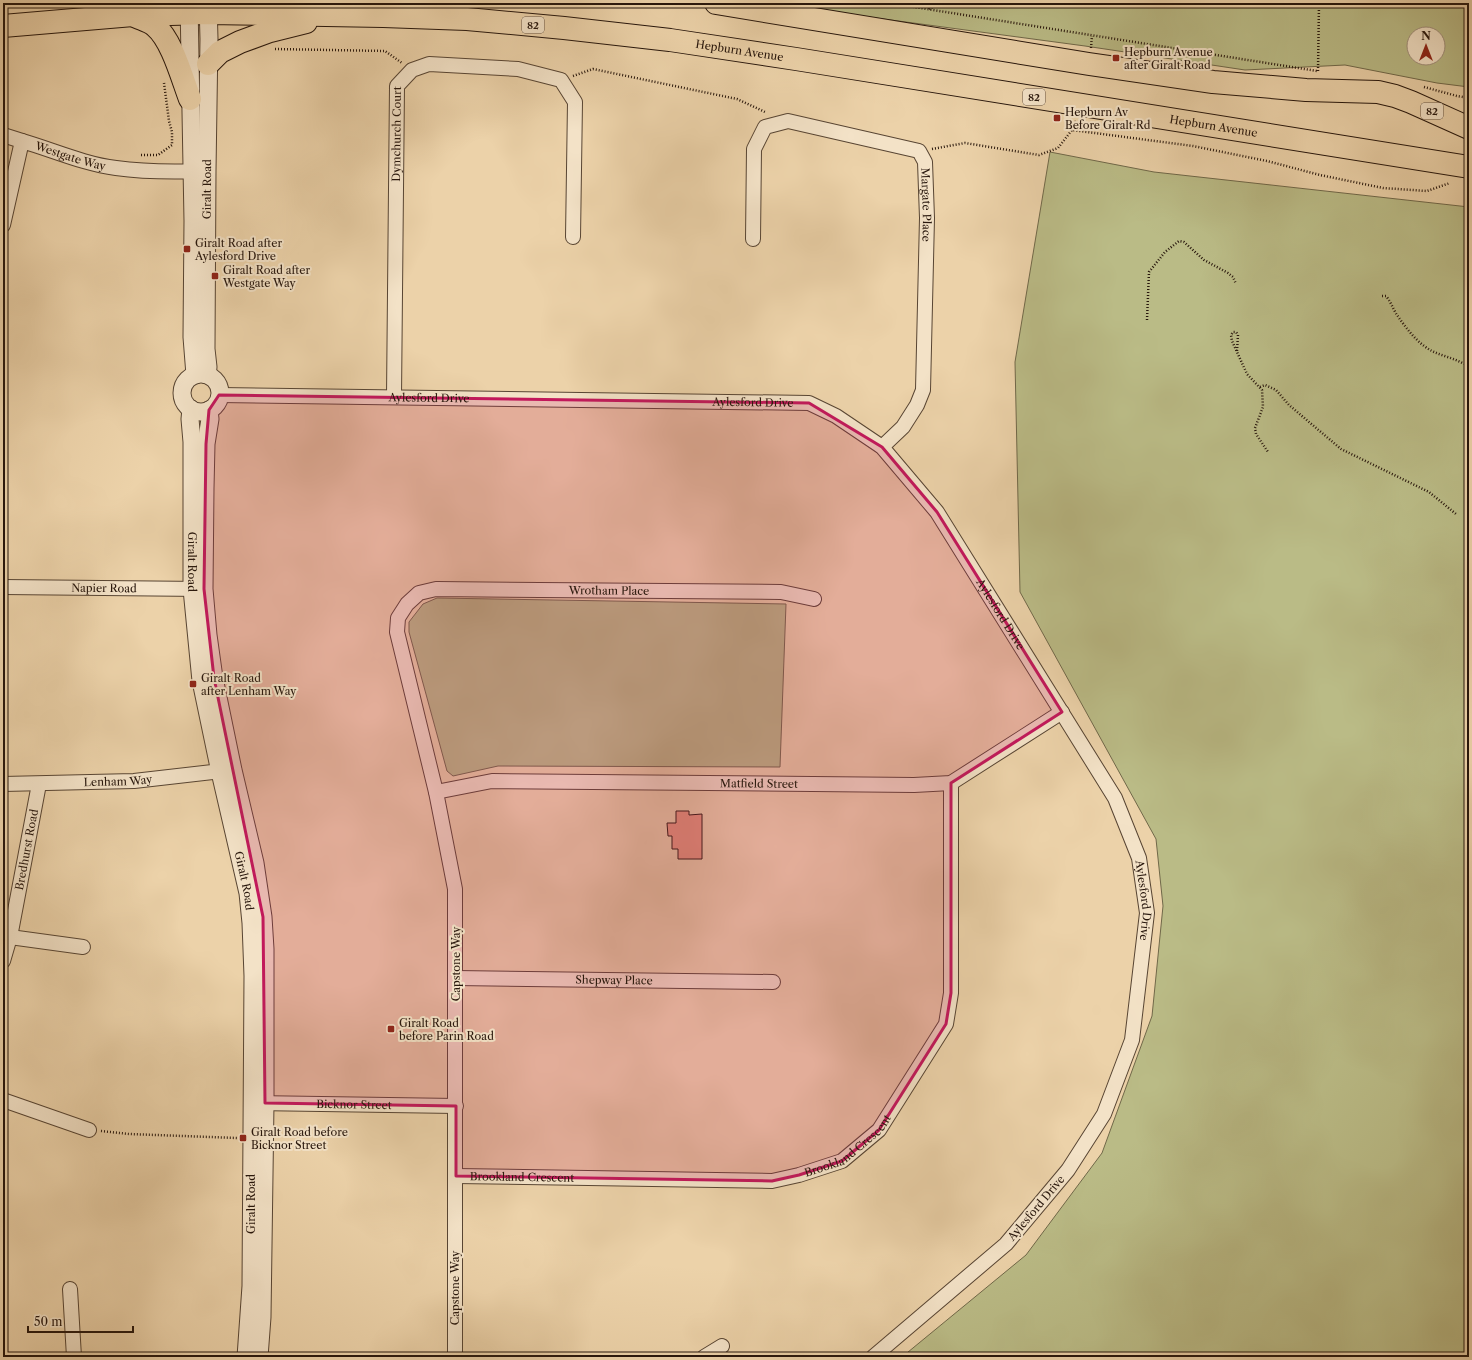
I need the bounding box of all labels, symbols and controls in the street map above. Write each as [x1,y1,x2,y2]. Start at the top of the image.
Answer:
road number: 82 [522,17,544,33]
north arrow [1406,26,1446,66]
text: N [1421,29,1431,43]
street label: Hepburn Avenue [695,37,784,64]
place label: Hepburn Avenue after Giralt Road [1124,45,1213,72]
marker: Hepburn Avenue after Giralt Road [1111,53,1121,63]
street label: Dymchurch Court [389,86,404,182]
road number: 82 [1023,89,1045,105]
road number: 82 [1421,103,1443,119]
place label: Hepburn Av Before Giralt Rd [1065,105,1151,132]
street label: Hepburn Avenue [1169,112,1259,140]
marker: Hepburn Av Before Giralt Rd [1052,113,1062,123]
street label: Westgate Way [33,138,108,173]
street label: Giralt Road [200,159,214,219]
street label: Margate Place [918,167,934,242]
place label: Giralt Road after Aylesford Drive [194,236,282,263]
marker: Giralt Road after Aylesford Drive [182,244,192,254]
place label: Giralt Road after Westgate Way [222,263,310,290]
marker: Giralt Road after Westgate Way [210,271,220,281]
street label: Aylesford Drive [387,390,470,405]
street label: Aylesford Drive [711,395,794,410]
street label: Giralt Road [185,532,199,592]
street label: Aylesford Drive [973,575,1028,652]
street label: Napier Road [71,581,137,595]
street label: Wrotham Place [568,583,649,598]
place label: Giralt Road after Lenham Way [201,671,297,698]
marker: Giralt Road after Lenham Way [188,679,198,689]
street label: Lenham Way [84,772,154,789]
street label: Matfield Street [720,776,798,791]
street label: Bredhurst Road [12,808,41,891]
street label: Giralt Road [232,850,257,911]
street label: Aylesford Drive [1132,858,1154,941]
street label: Capstone Way [449,926,463,1001]
street label: Shepway Place [575,973,653,987]
place label: Giralt Road before Parin Road [399,1016,494,1043]
marker: Giralt Road before Parin Road [386,1024,396,1034]
street label: Bicknor Street [316,1097,392,1112]
street label: Brookland Crescent [803,1112,894,1180]
place label: Giralt Road before Bicknor Street [251,1125,348,1152]
marker: Giralt Road before Bicknor Street [238,1133,248,1143]
street label: Brookland Crescent [470,1169,574,1185]
street label: Aylesford Drive [1004,1172,1067,1244]
street label: Giralt Road [244,1174,258,1234]
street label: Capstone Way [448,1250,462,1325]
scale bar [28,1308,133,1334]
text: 50 m [34,1314,63,1329]

